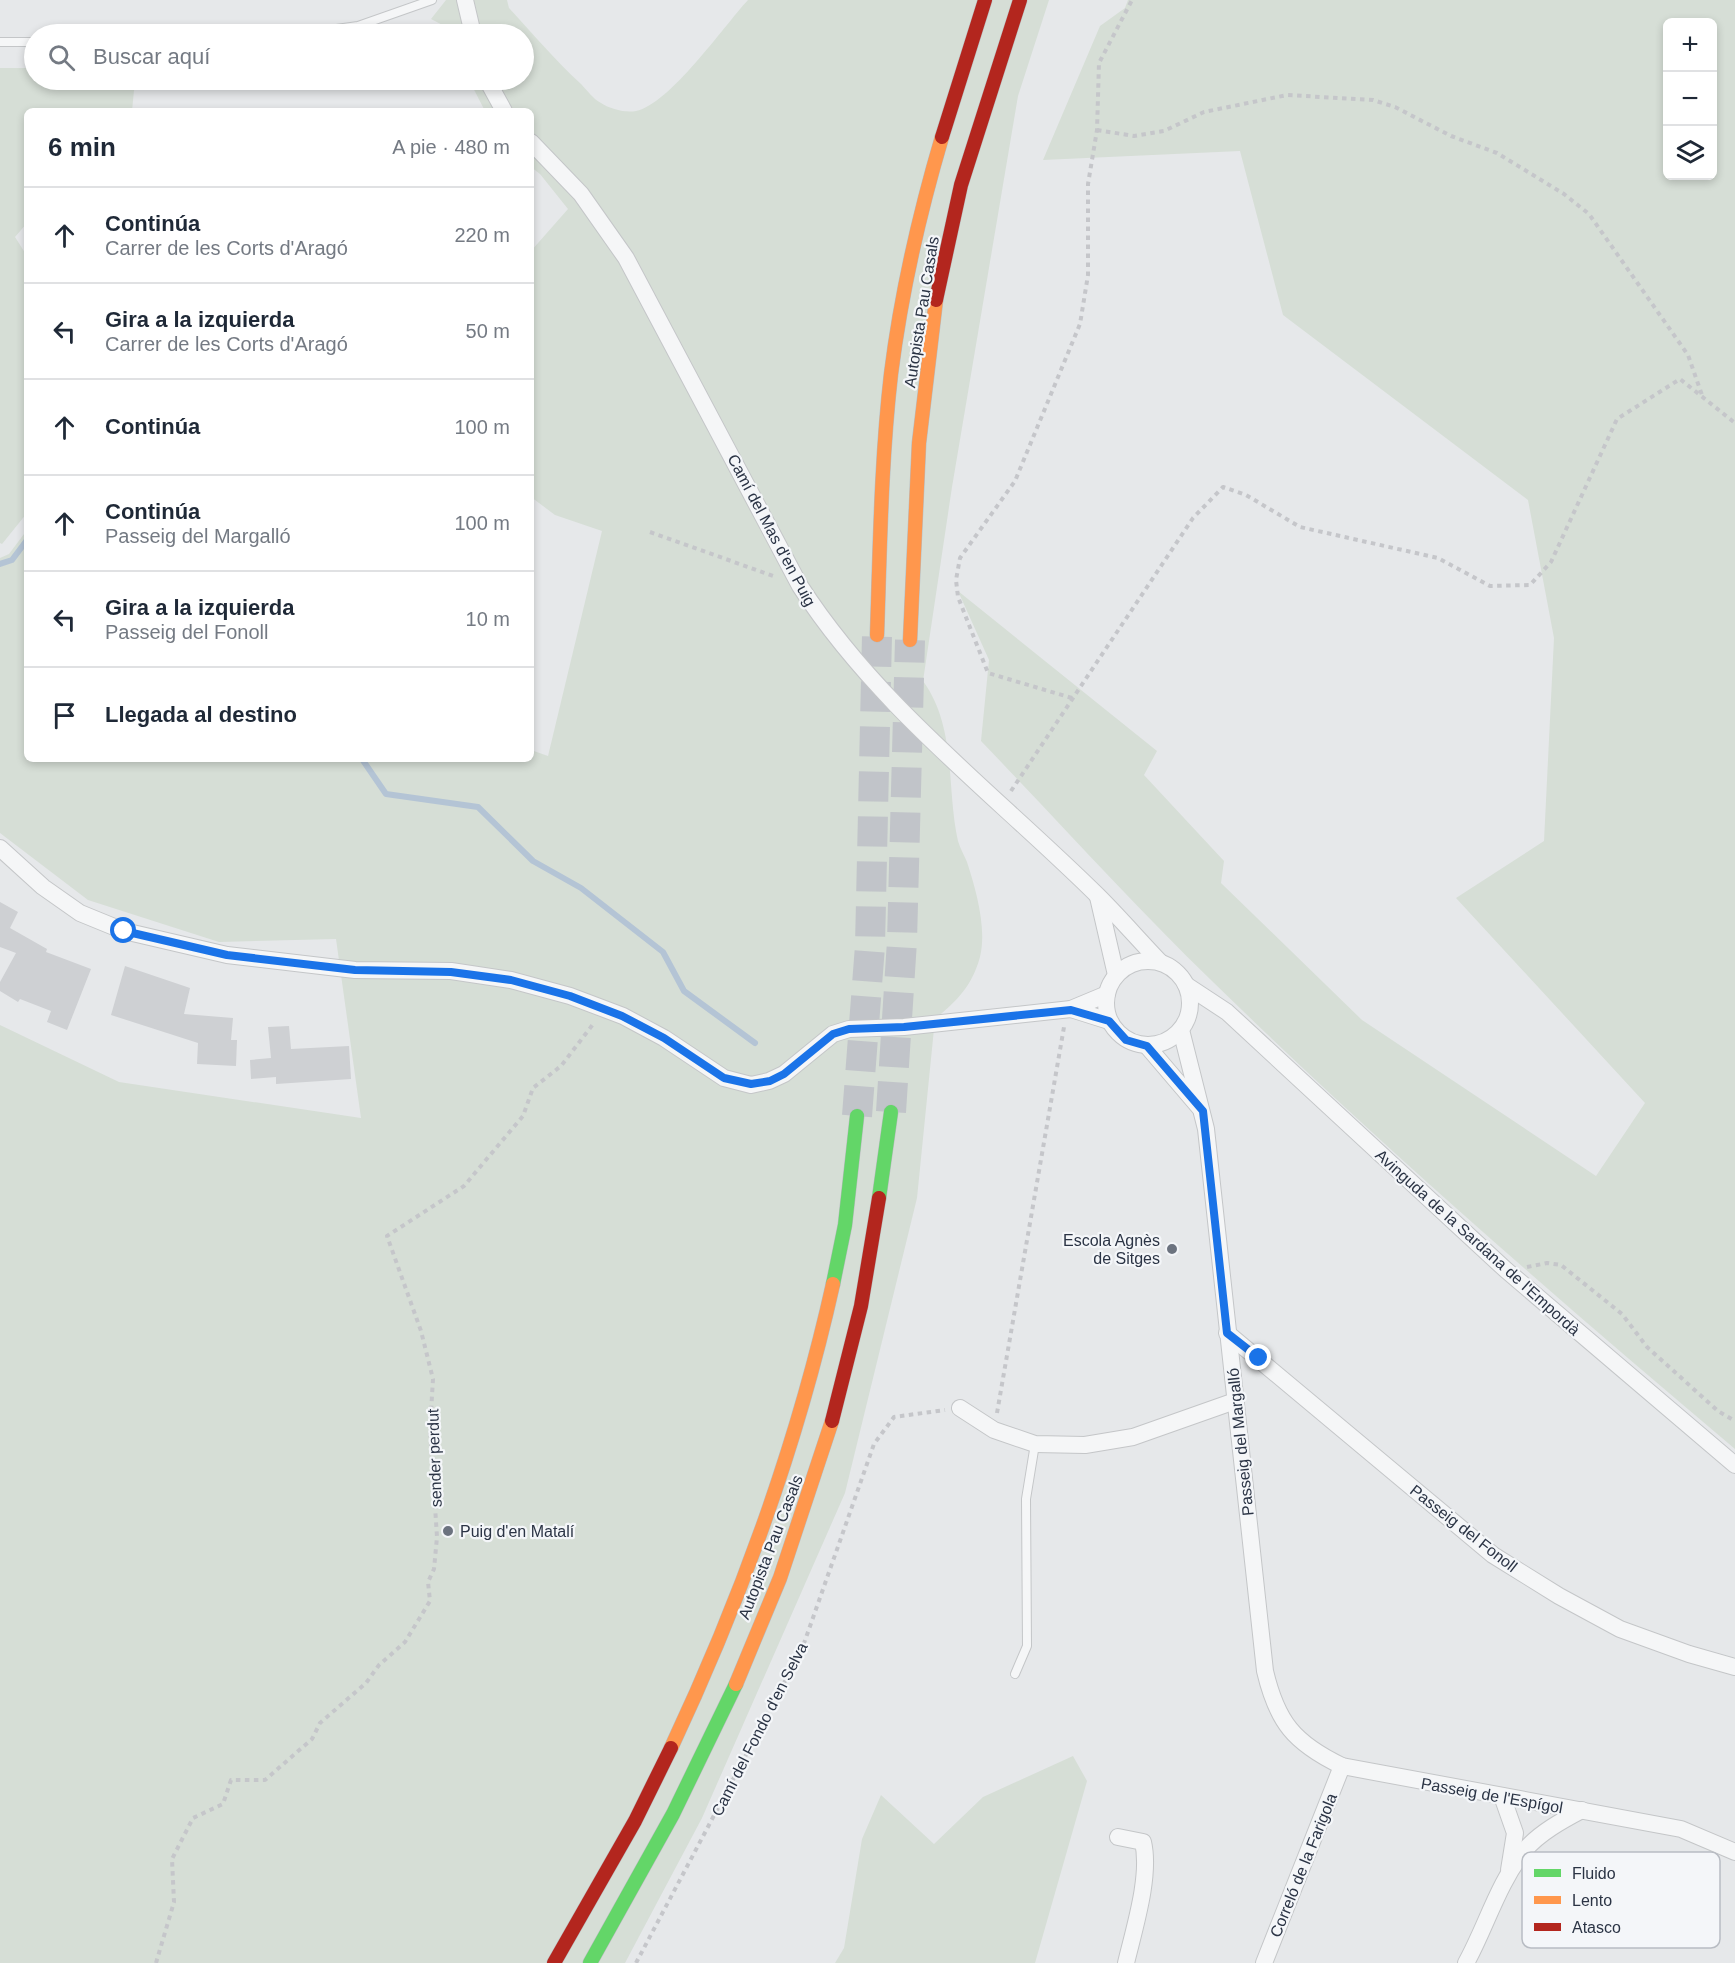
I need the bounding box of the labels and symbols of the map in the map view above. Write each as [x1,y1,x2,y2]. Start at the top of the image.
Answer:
street label: Autopista Pau Casals [901,235,942,389]
street label: Camí del Mas d'en Puig [724,451,819,609]
route start [110,917,136,943]
street label: Avinguda de la Sardana de l'Empordà [1372,1146,1583,1339]
place label: Escola Agnès de Sitges [1063,1232,1160,1267]
marker: Escola Agnès de Sitges [1165,1242,1179,1256]
route end [1245,1344,1271,1370]
street label: Passeig del Margalló [1224,1367,1257,1517]
street label: sender perdut [424,1408,445,1508]
street label: Autopista Pau Casals [735,1473,806,1622]
street label: Passeig del Fonoll [1407,1481,1520,1575]
place label: Puig d'en Matalí [460,1523,575,1540]
marker: Puig d'en Matalí [441,1524,455,1538]
street label: Camí del Fondo d'en Selva [708,1640,811,1819]
street label: Passeig de l'Espígol [1420,1775,1564,1816]
street label: Correló de la Farigola [1267,1791,1340,1940]
legend [1522,1852,1720,1948]
text: Fluido [1572,1865,1616,1882]
text: Lento [1572,1892,1612,1909]
text: Atasco [1572,1919,1621,1936]

